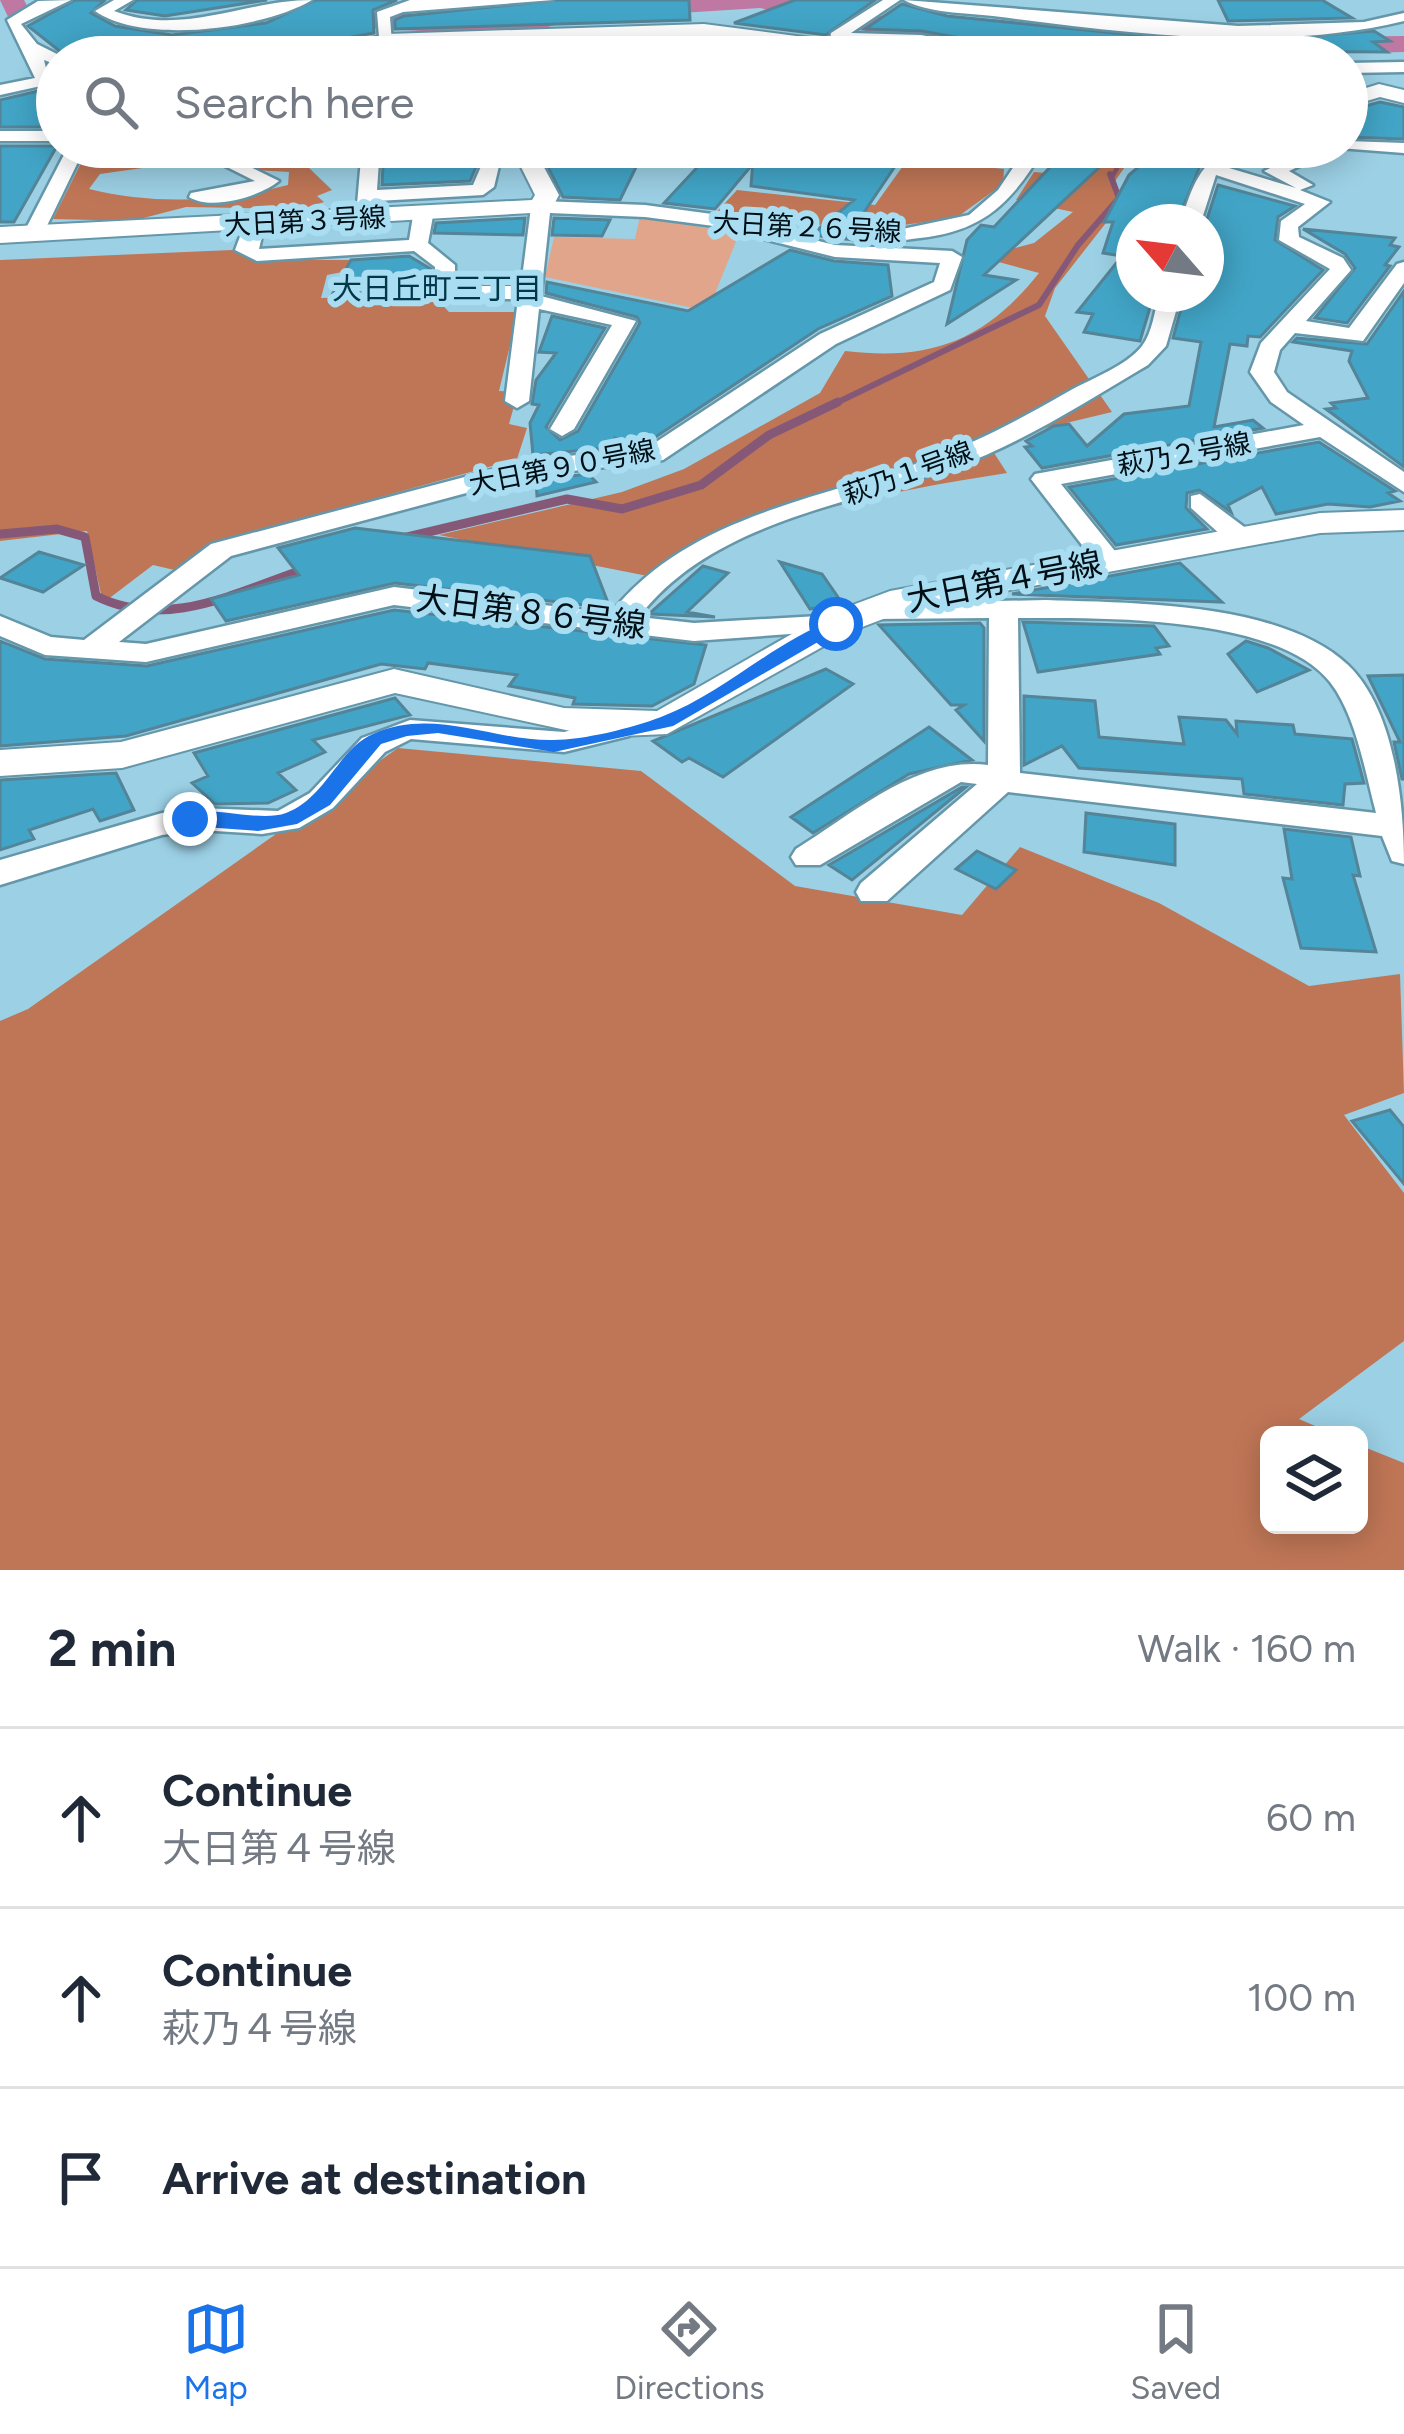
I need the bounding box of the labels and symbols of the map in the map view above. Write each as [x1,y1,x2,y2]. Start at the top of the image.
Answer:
street label: 大日第３号線 [223,200,387,242]
north arrow [1116,204,1224,312]
street label: 大日第２６号線 [712,206,902,248]
district label: 大日丘町三丁目 [332,270,542,307]
street label: 萩乃２号線 [1115,426,1253,482]
street label: 大日第９０号線 [466,433,658,501]
street label: 萩乃１号線 [839,434,977,512]
street label: 大日第４号線 [903,543,1105,619]
street label: 大日第８６号線 [414,579,648,645]
route start [809,597,863,651]
route end [163,792,217,846]

